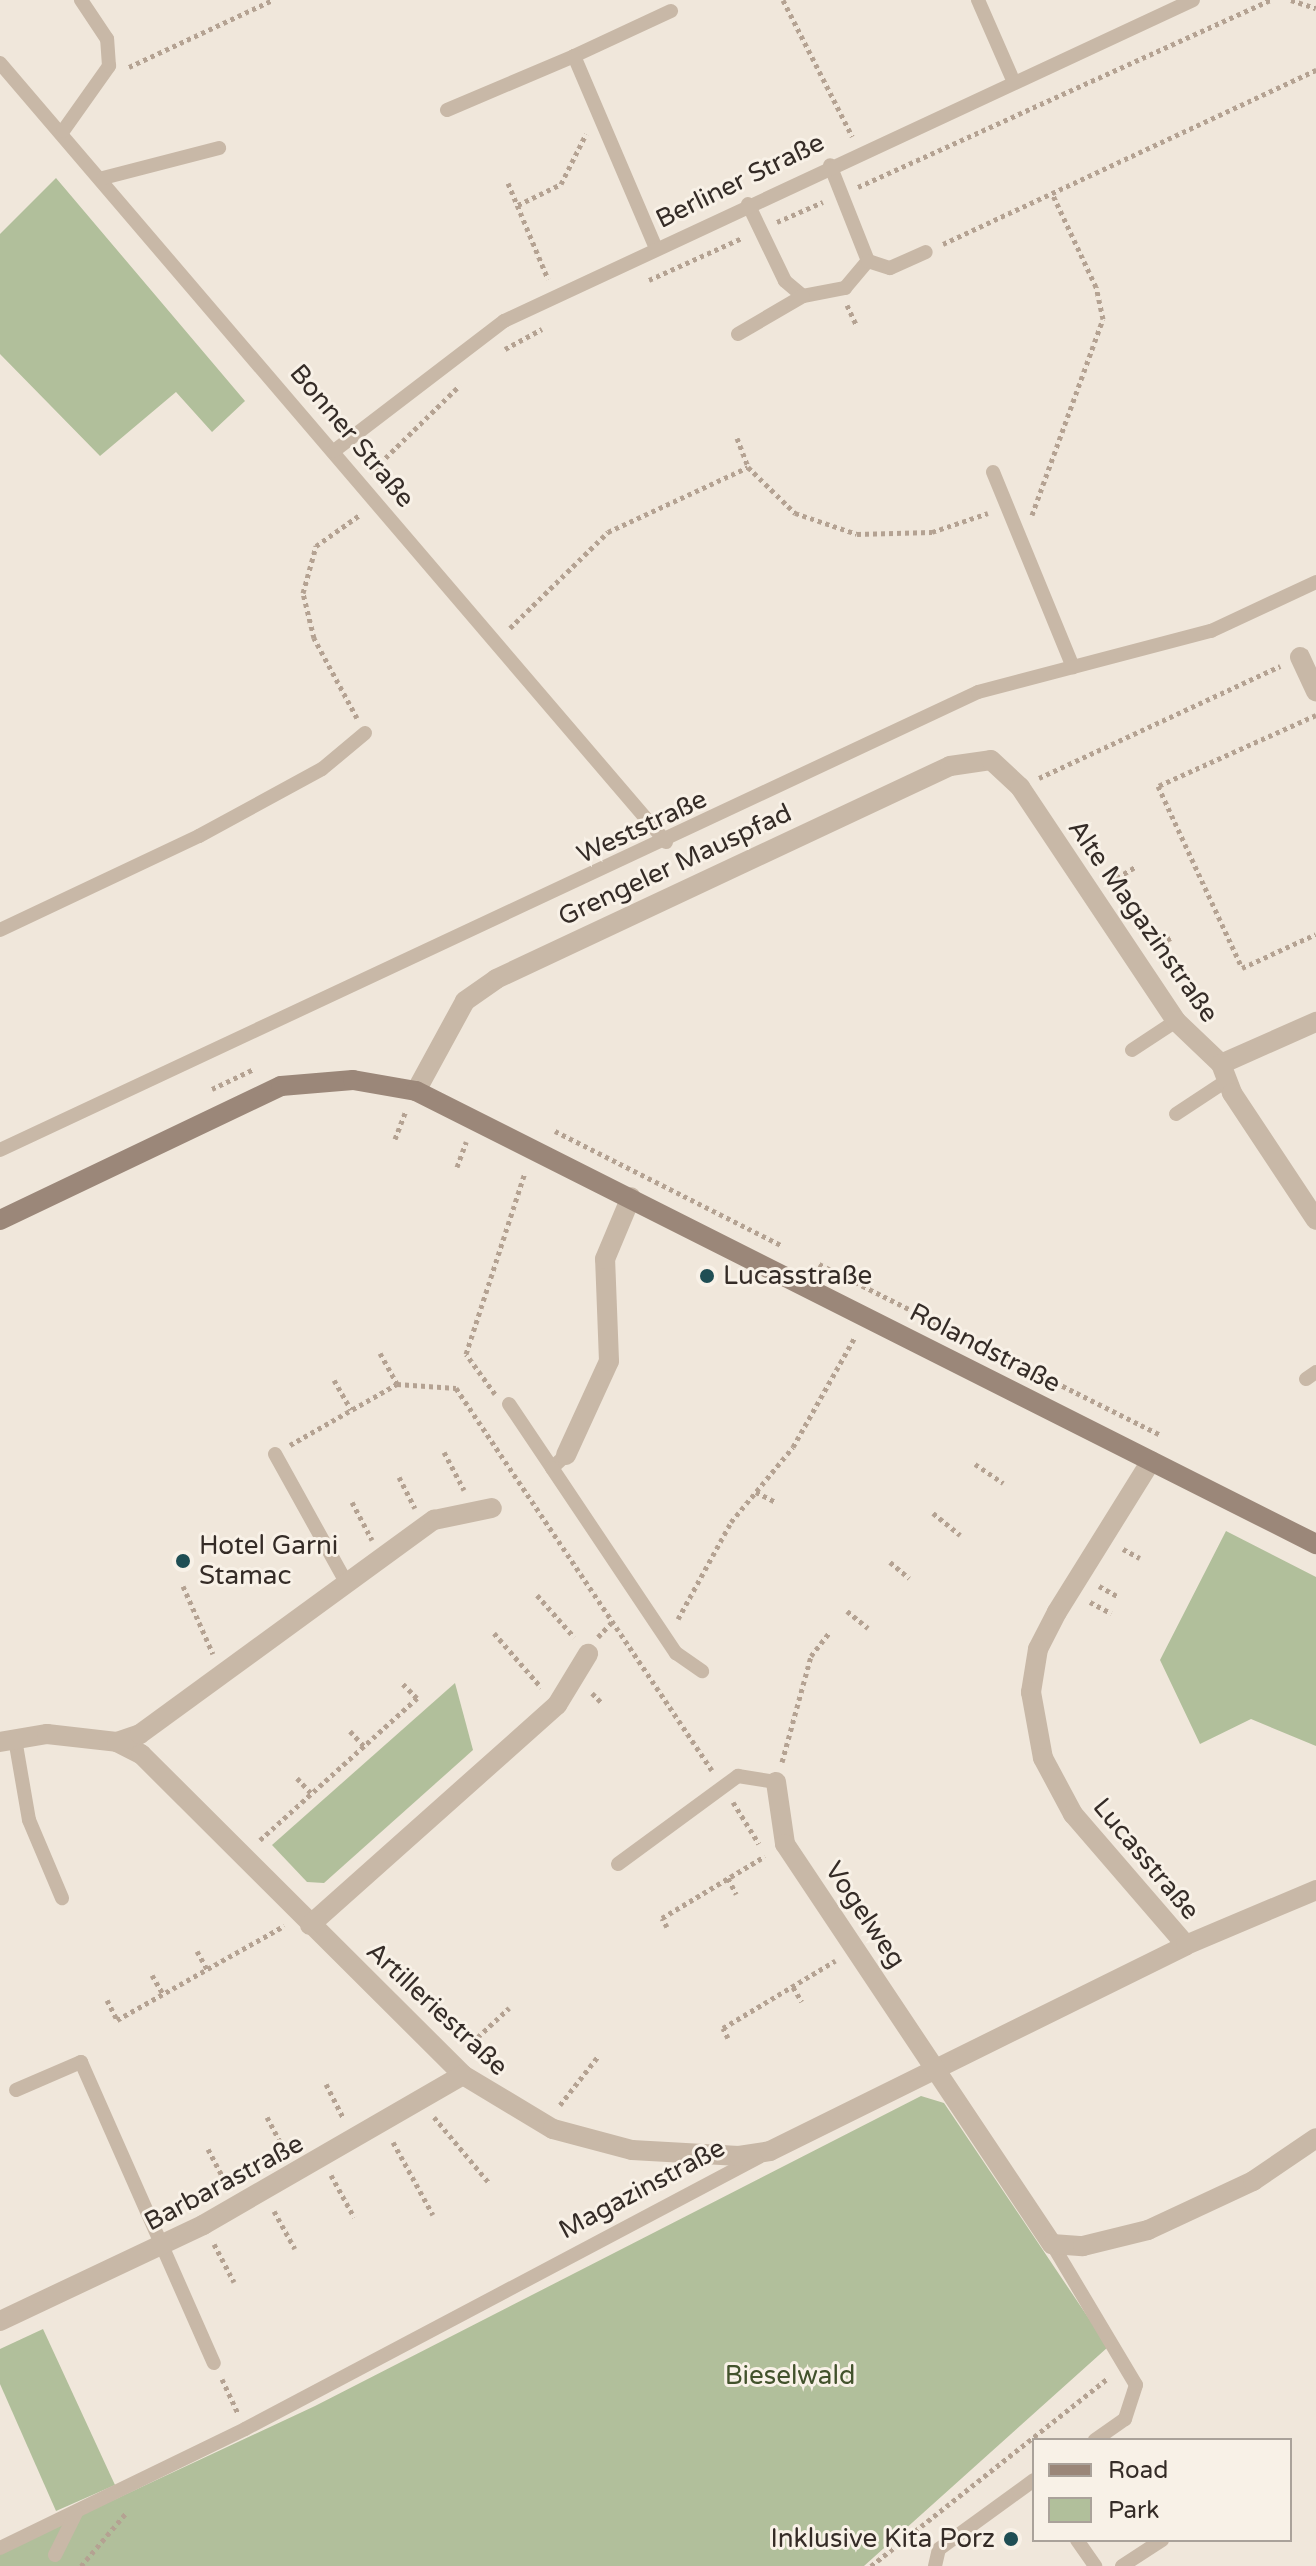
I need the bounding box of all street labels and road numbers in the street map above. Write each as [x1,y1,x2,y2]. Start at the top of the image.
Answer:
street label: Berliner Straße [651,127,829,235]
street label: Bonner Straße [283,358,421,514]
street label: Weststraße [572,783,712,871]
street label: Grengeler Mauspfad [553,797,797,933]
street label: Alte Magazinstraße [1061,814,1225,1028]
street label: Rolandstraße [904,1297,1066,1399]
street label: Lucasstraße [1086,1792,1206,1926]
street label: Vogelweg [818,1856,912,1974]
street label: Artilleriestraße [360,1936,514,2082]
street label: Barbarastraße [139,2128,309,2238]
street label: Magazinstraße [554,2132,730,2246]

